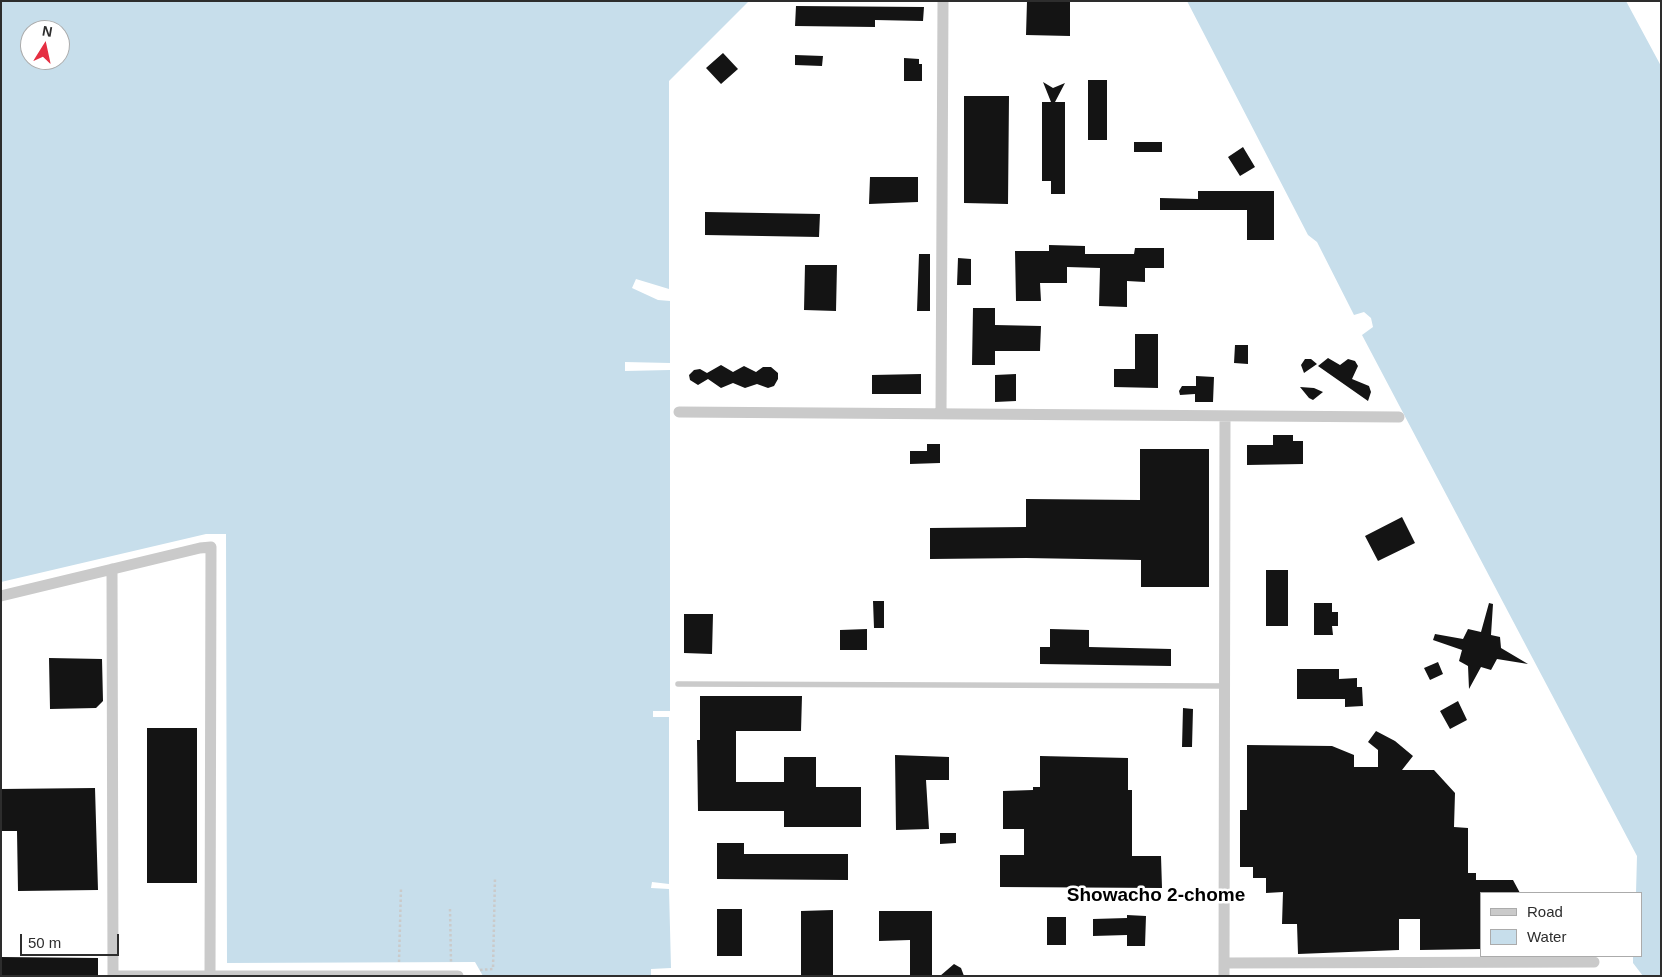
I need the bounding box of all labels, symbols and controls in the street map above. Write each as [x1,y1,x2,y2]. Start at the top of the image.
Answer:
north arrow [20,20,70,70]
text: N [41,22,54,40]
district label: Showacho 2-chome [1067,885,1245,907]
legend [1480,892,1642,957]
text: Road [1527,903,1563,920]
scale bar [22,924,121,956]
text: Water [1527,928,1566,945]
text: 50 m [28,934,61,951]

